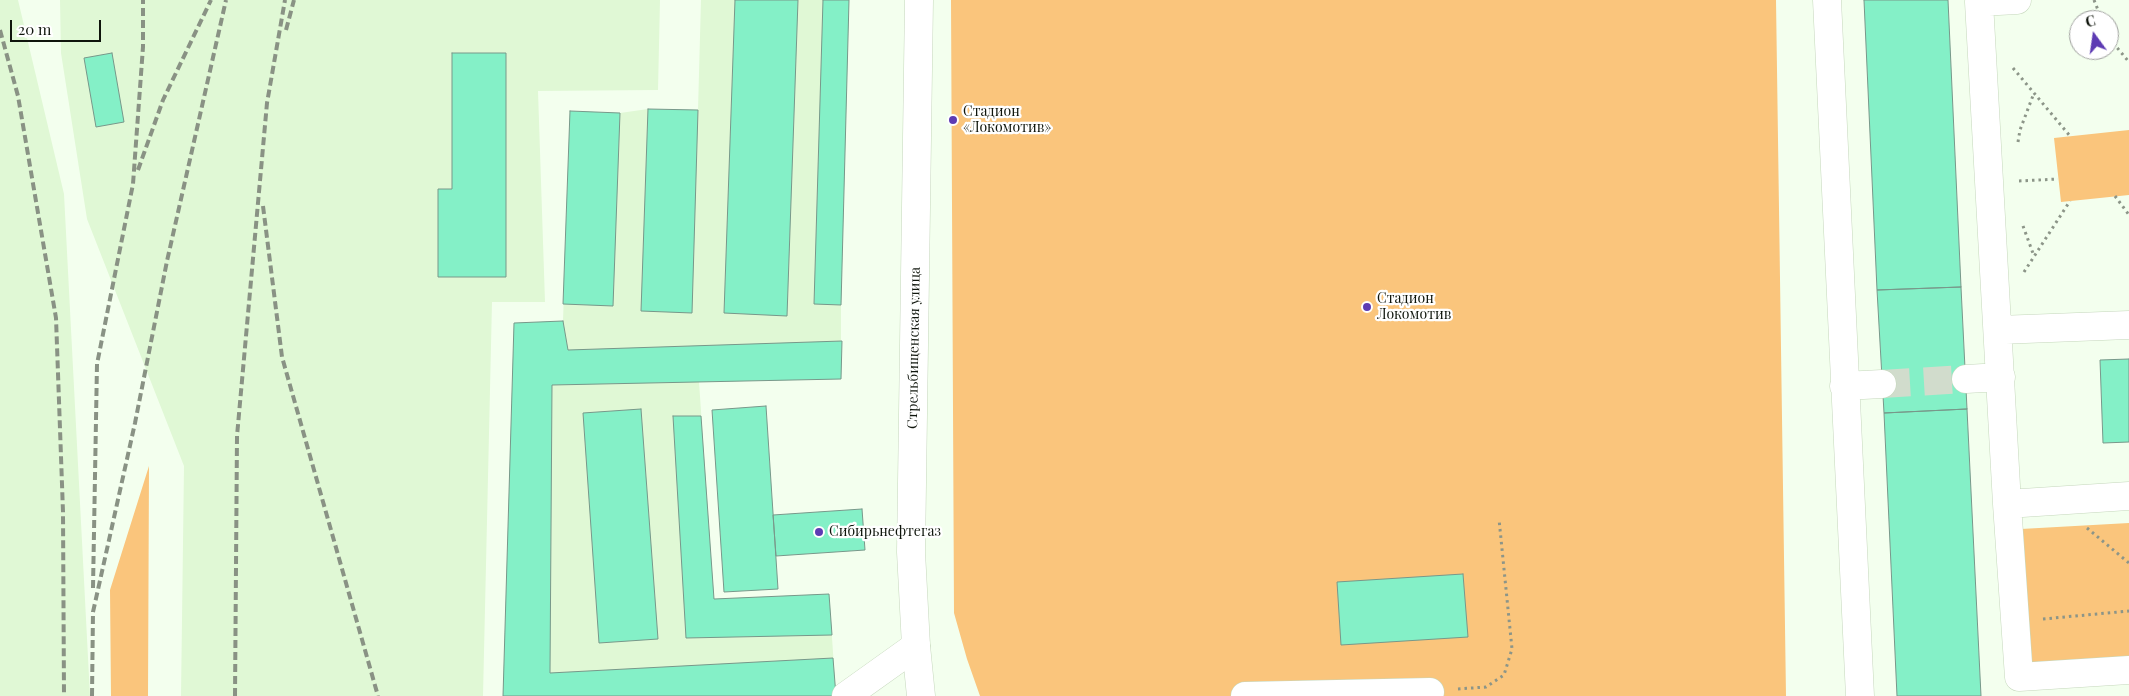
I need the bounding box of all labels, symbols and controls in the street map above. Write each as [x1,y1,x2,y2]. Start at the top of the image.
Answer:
scale bar [12,10,104,42]
north arrow [2069,10,2119,60]
text: С [2083,11,2098,31]
text: 20 m [18,19,51,39]
place label: Стадион «Локомотив» [963,104,1051,136]
marker: Стадион «Локомотив» [947,114,959,126]
street label: Стрельбищенская улица [904,267,924,429]
place label: Стадион Локомотив [1377,291,1451,324]
marker: Стадион Локомотив [1361,301,1373,313]
place label: Сибирьнефтегаз [829,524,941,540]
marker: Сибирьнефтегаз [813,526,825,538]

